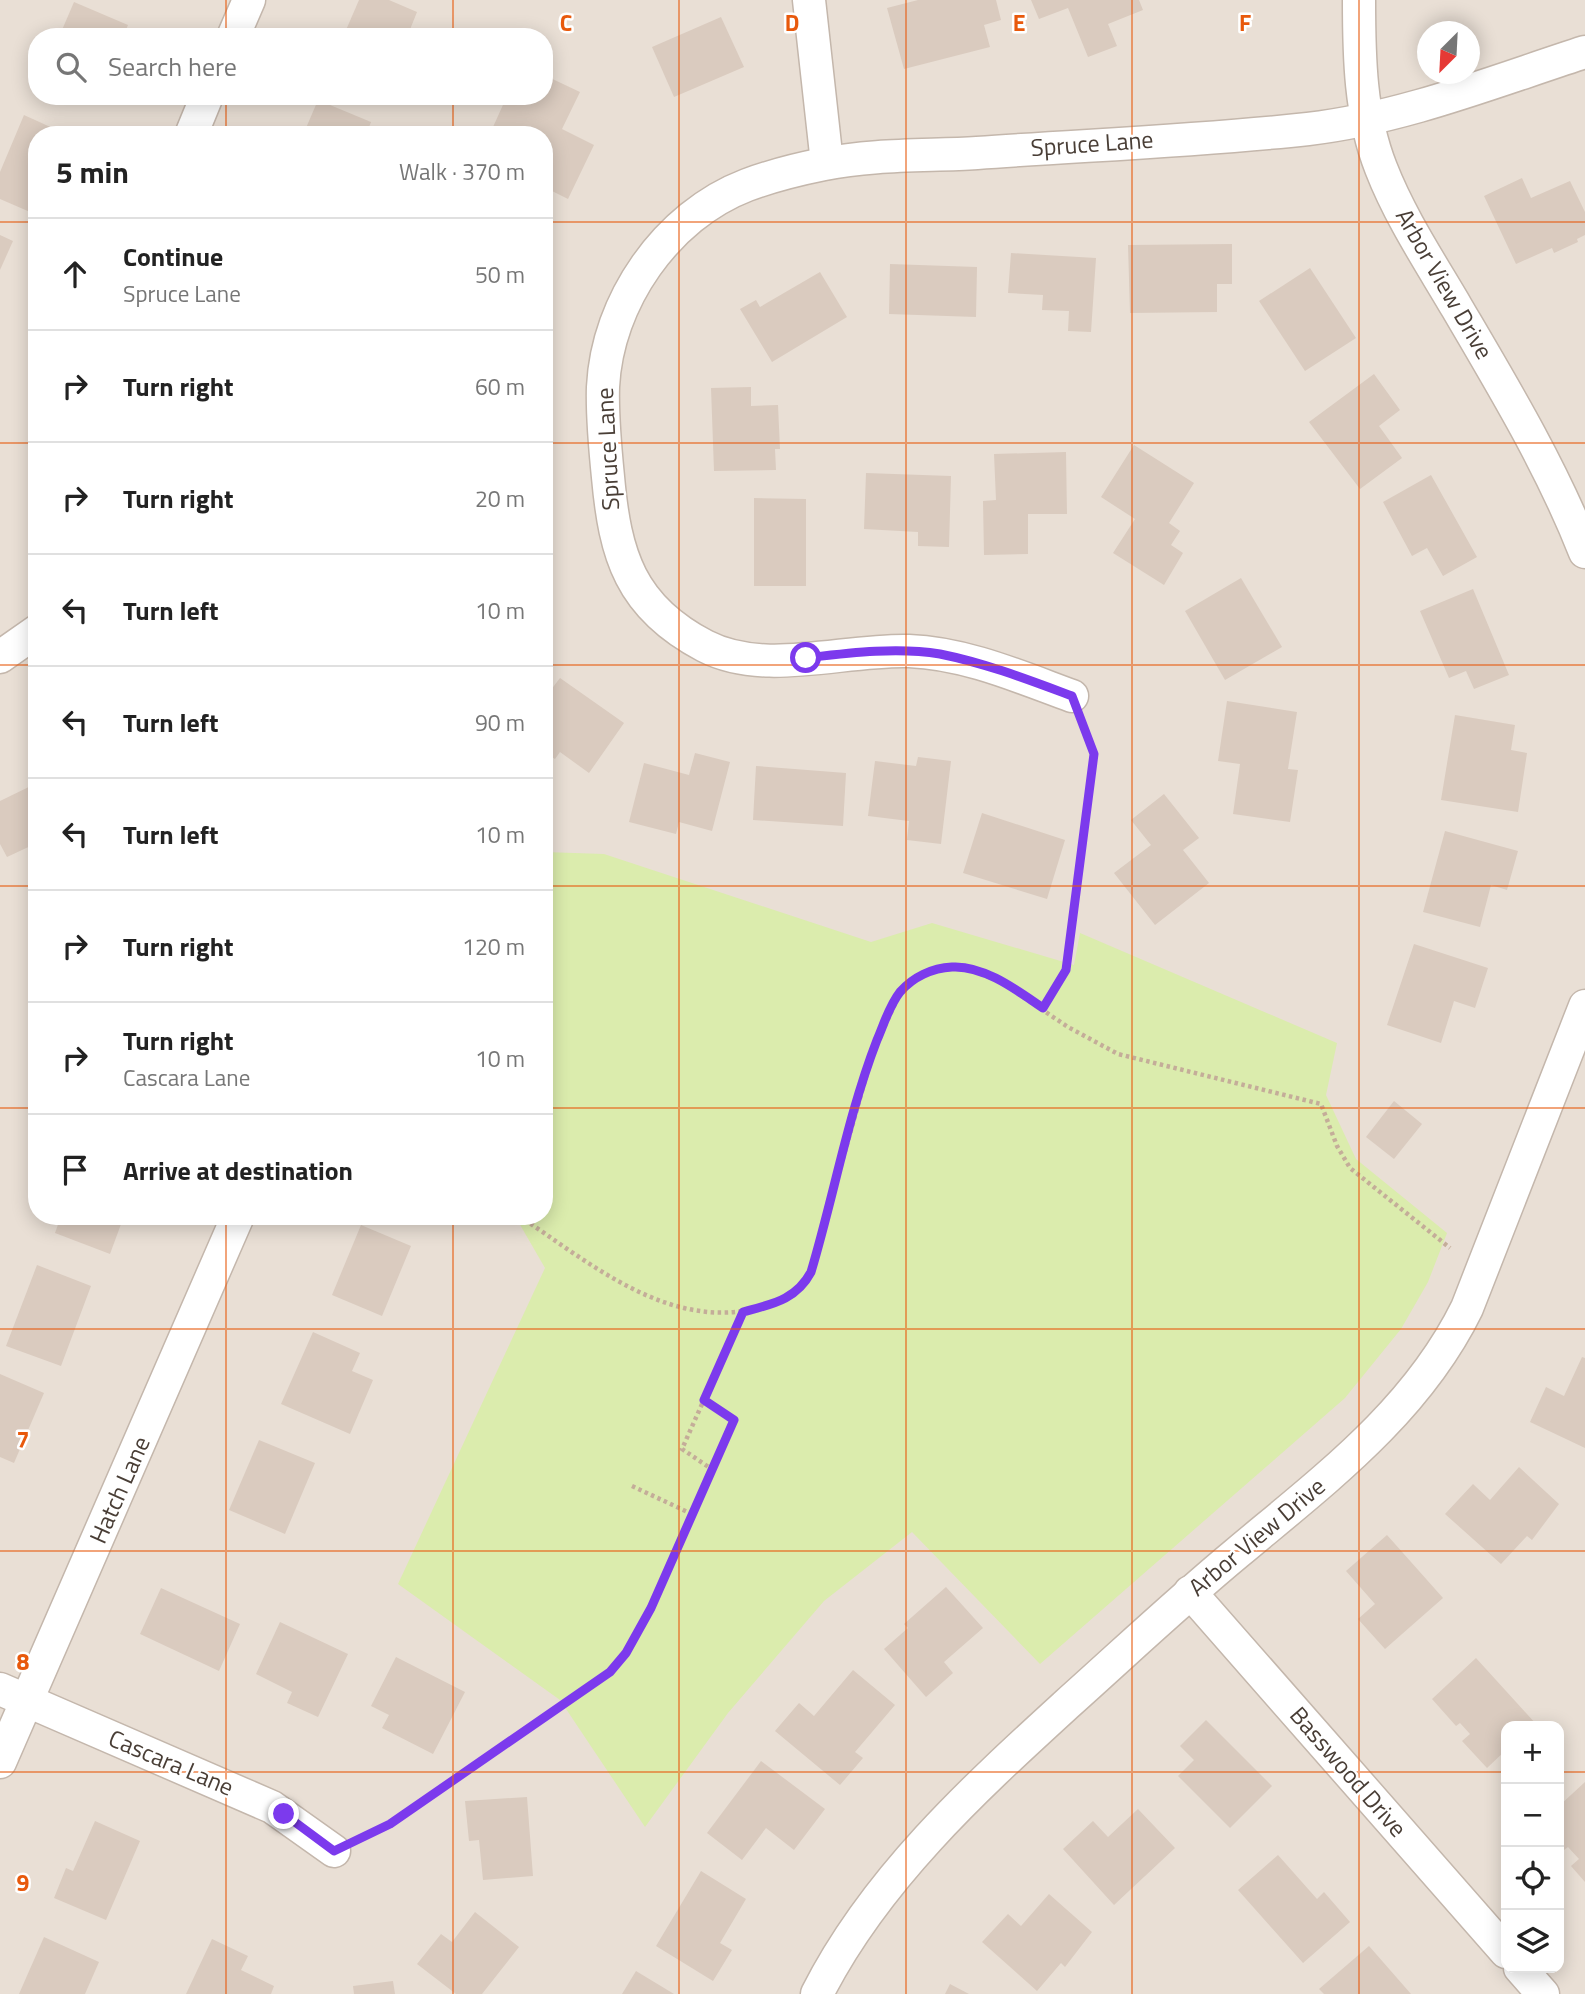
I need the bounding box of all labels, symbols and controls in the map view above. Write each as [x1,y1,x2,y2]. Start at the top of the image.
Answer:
text: C [560,5,572,40]
text: D [785,5,799,40]
text: E [1013,5,1025,40]
text: F [1239,5,1251,40]
north arrow [1417,21,1480,84]
search box [28,28,553,105]
text: Search here [108,47,237,86]
icon: search [52,48,90,86]
street label: Spruce Lane [1029,121,1155,165]
text: 5 min [56,149,129,195]
text: Walk · 370 m [399,154,525,189]
street label: Arbor View Drive [1387,201,1503,366]
text: Continue [123,237,223,276]
icon: ahead [56,255,94,293]
text: 50 m [475,257,525,292]
text: Spruce Lane [123,276,241,311]
icon: right [56,367,94,405]
text: Turn right [123,367,234,406]
text: 60 m [475,369,525,404]
street label: Spruce Lane [586,387,628,511]
icon: right [56,479,94,517]
text: Turn right [123,479,234,518]
text: 20 m [475,481,525,516]
icon: left [56,591,94,629]
text: Turn left [123,591,218,630]
text: 10 m [475,593,525,628]
route start [790,642,821,673]
icon: left [56,703,94,741]
text: Turn left [123,703,218,742]
text: 90 m [475,705,525,740]
icon: left [56,815,94,853]
text: Turn left [123,815,218,854]
text: 10 m [475,817,525,852]
icon: right [56,927,94,965]
text: Turn right [123,927,234,966]
text: 120 m [462,929,525,964]
text: Turn right [123,1021,234,1060]
icon: right [56,1039,94,1077]
text: 10 m [475,1041,525,1076]
text: Cascara Lane [123,1060,250,1095]
icon: arrive [56,1151,94,1189]
text: Arrive at destination [123,1151,353,1190]
text: 7 [17,1422,29,1457]
street label: Hatch Lane [79,1430,159,1549]
street label: Arbor View Drive [1180,1468,1333,1604]
text: 8 [17,1644,30,1679]
street label: Basswood Drive [1282,1698,1416,1845]
street label: Cascara Lane [103,1720,240,1805]
map controls [1501,1721,1564,1973]
button: + [1501,1721,1564,1784]
button: − [1501,1784,1564,1847]
route end [268,1798,299,1829]
button: locate [1501,1847,1564,1910]
text: 9 [17,1865,30,1900]
button: layers [1501,1910,1564,1973]

